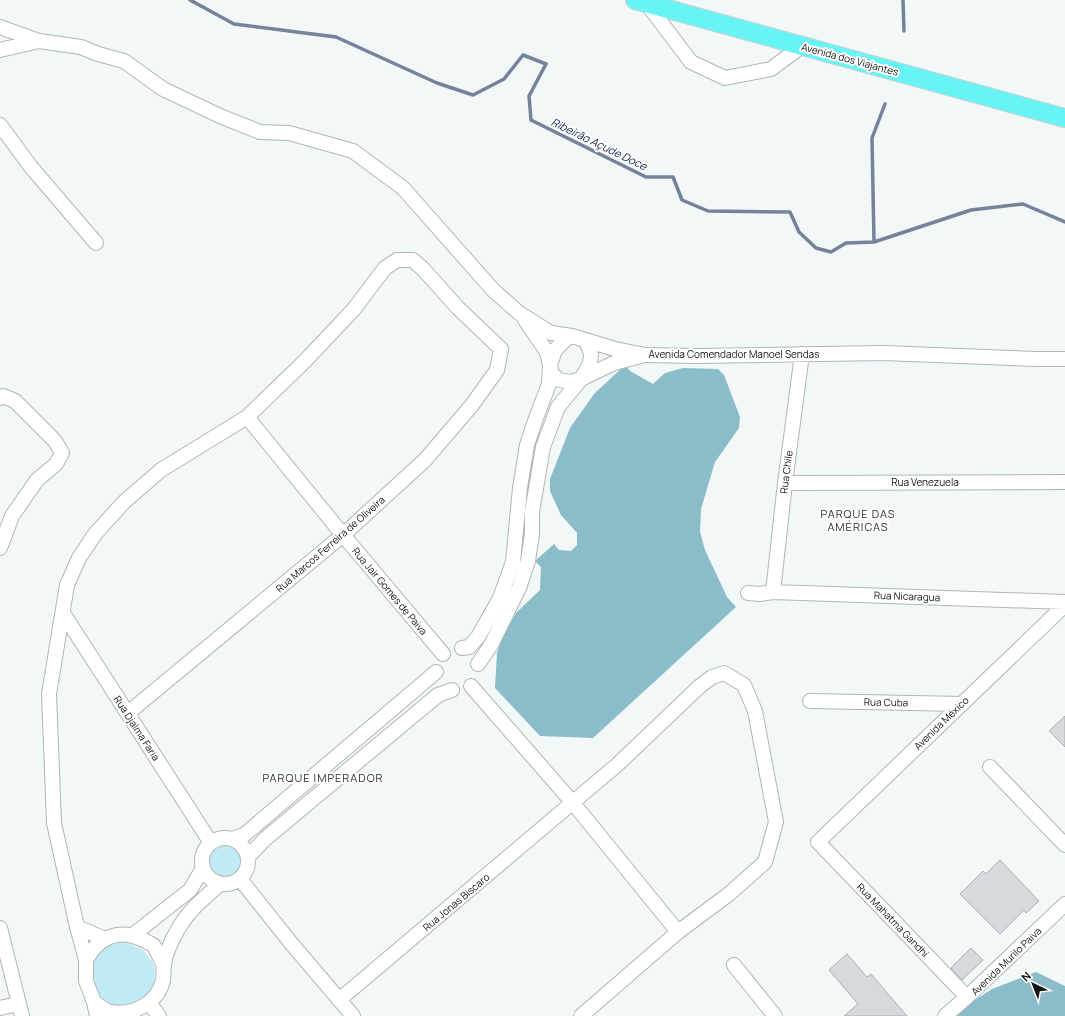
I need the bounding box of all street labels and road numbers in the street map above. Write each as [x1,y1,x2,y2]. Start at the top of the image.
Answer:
street label: Avenida dos Viajantes [800,39,900,79]
street label: Avenida Comendador Manoel Sendas [649,347,819,361]
street label: Rua Chile [776,449,796,494]
street label: Rua Venezuela [891,475,959,489]
street label: Rua Marcos Ferreira de Oliveira [272,493,388,595]
street label: Rua Jair Gomes de Paiva [349,544,431,638]
street label: Rua Nicaragua [874,588,940,604]
street label: Rua Djalma Faria [111,693,163,763]
street label: Avenida México [911,693,972,753]
street label: Rua Cuba [864,695,908,709]
street label: Rua Jonas Biscaro [420,870,492,934]
street label: Rua Mahatma Gandhi [854,880,932,960]
street label: Avenida Murilo Paiva [968,924,1044,998]

